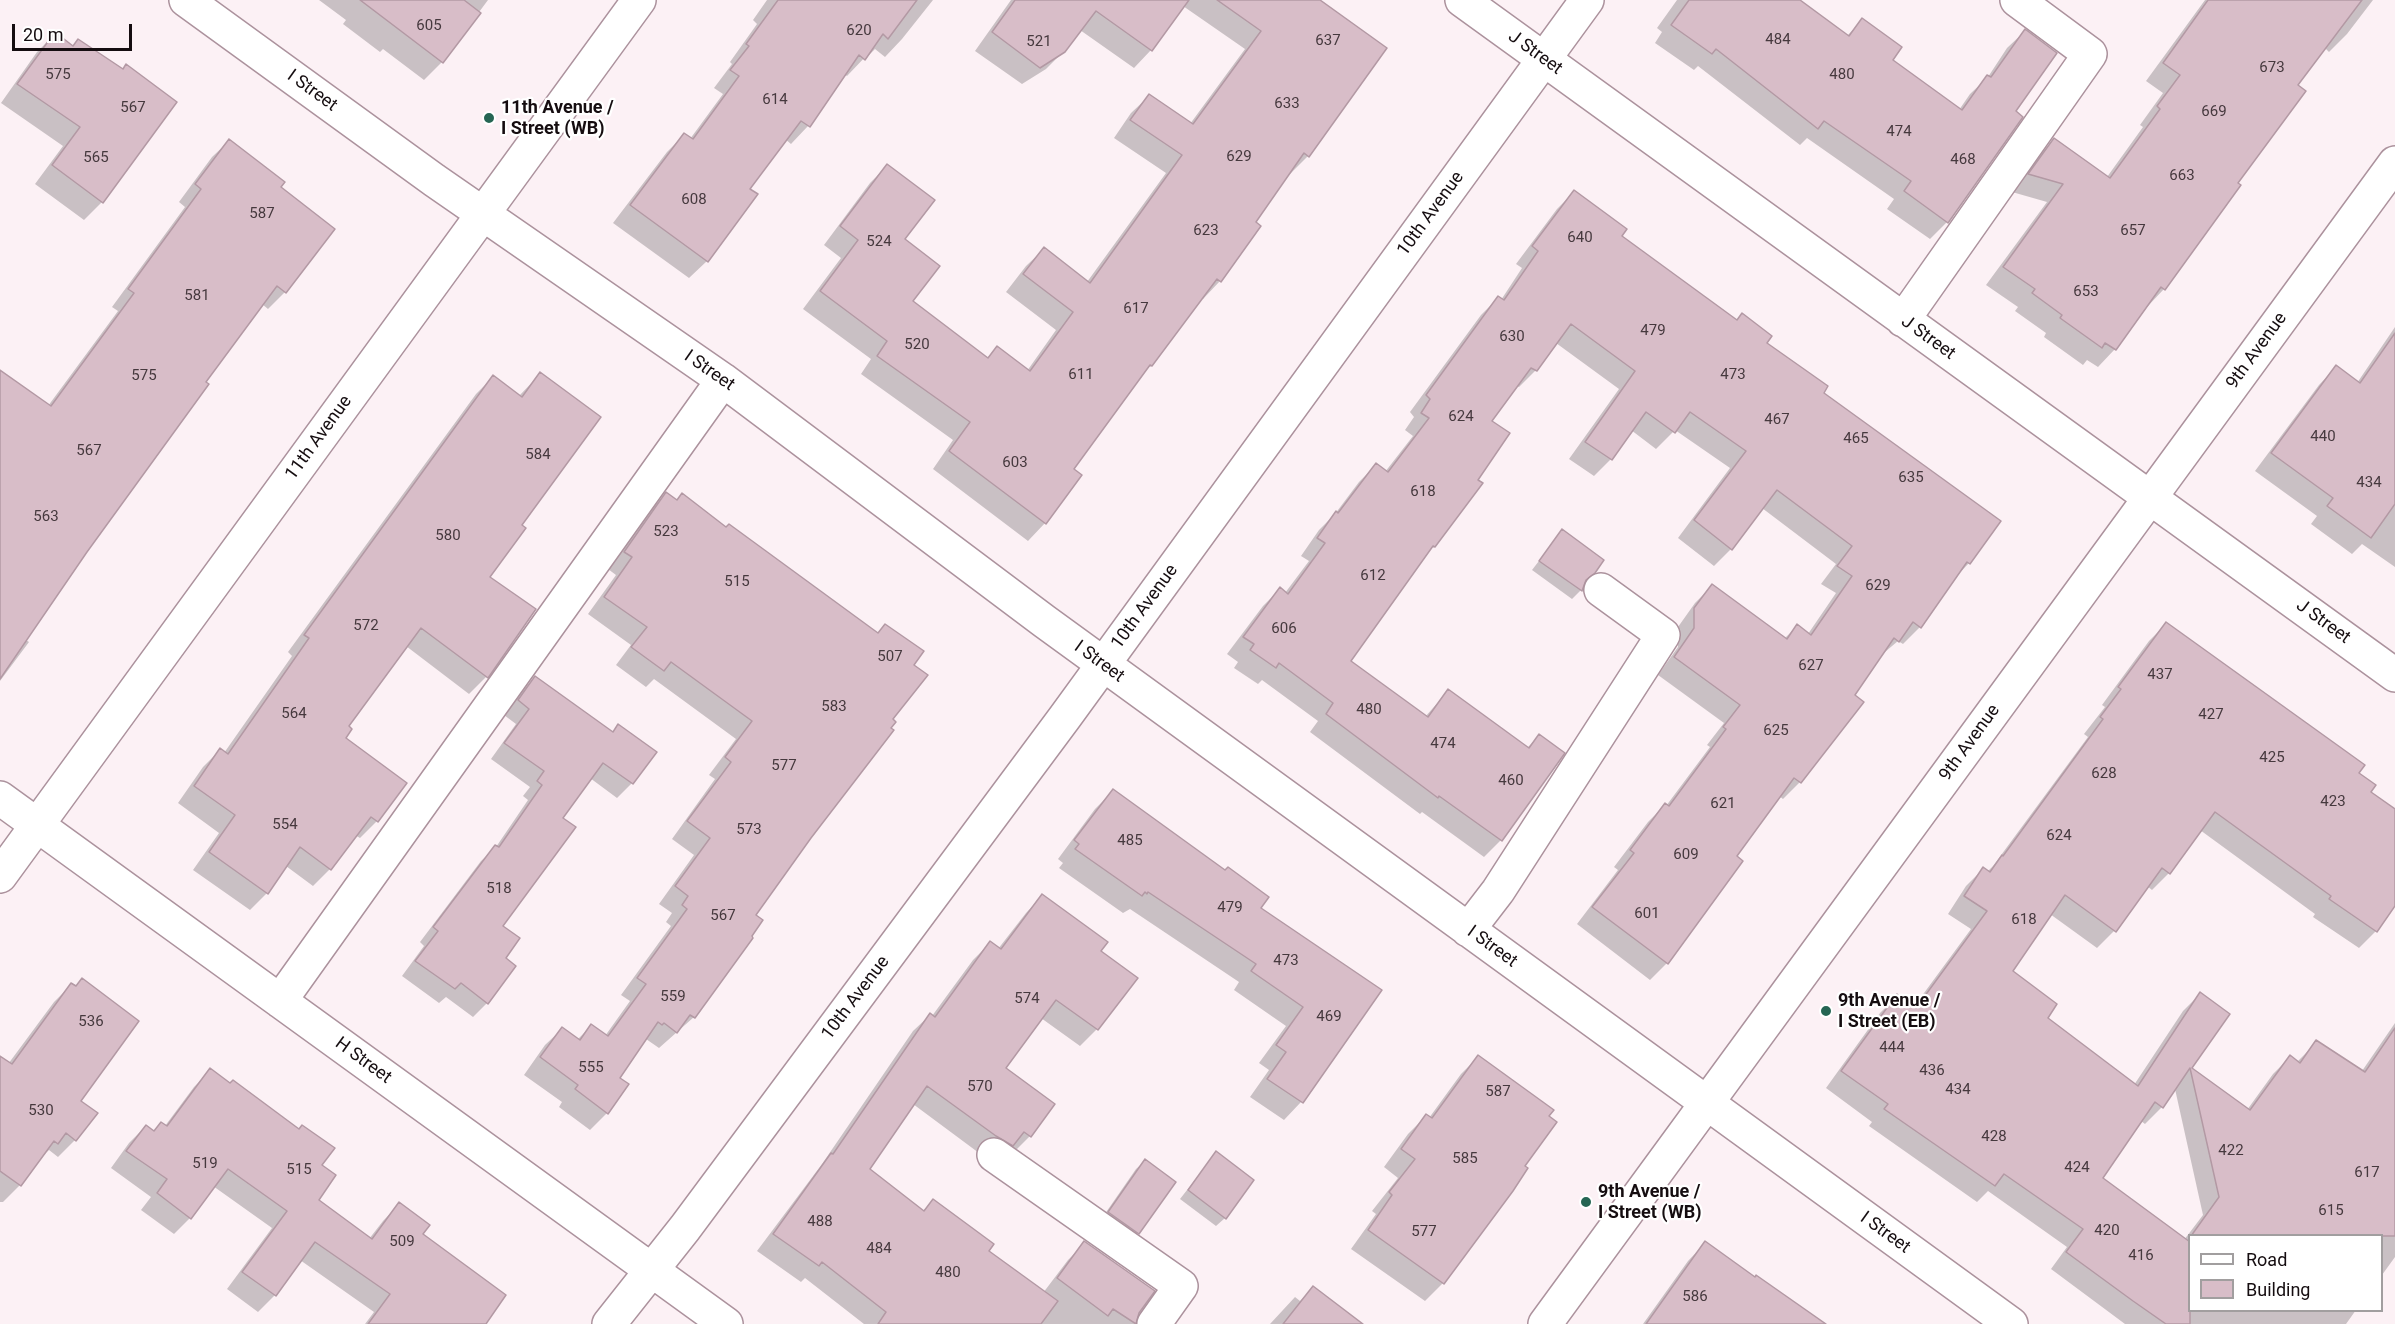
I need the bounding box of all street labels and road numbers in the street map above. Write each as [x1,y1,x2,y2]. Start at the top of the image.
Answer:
street label: J Street [1504,26,1566,80]
street label: I Street [283,66,341,116]
street label: 10th Avenue [1393,167,1469,261]
street label: 9th Avenue [2222,309,2292,393]
street label: J Street [1897,311,1959,365]
street label: I Street [680,346,738,396]
street label: 11th Avenue [281,391,357,485]
street label: 10th Avenue [1107,560,1183,654]
street label: J Street [2292,595,2354,649]
street label: I Street [1070,637,1128,687]
street label: 9th Avenue [1935,701,2005,785]
street label: I Street [1463,922,1521,972]
street label: 10th Avenue [817,952,895,1044]
street label: H Street [330,1033,396,1089]
street label: I Street [1856,1208,1914,1258]

